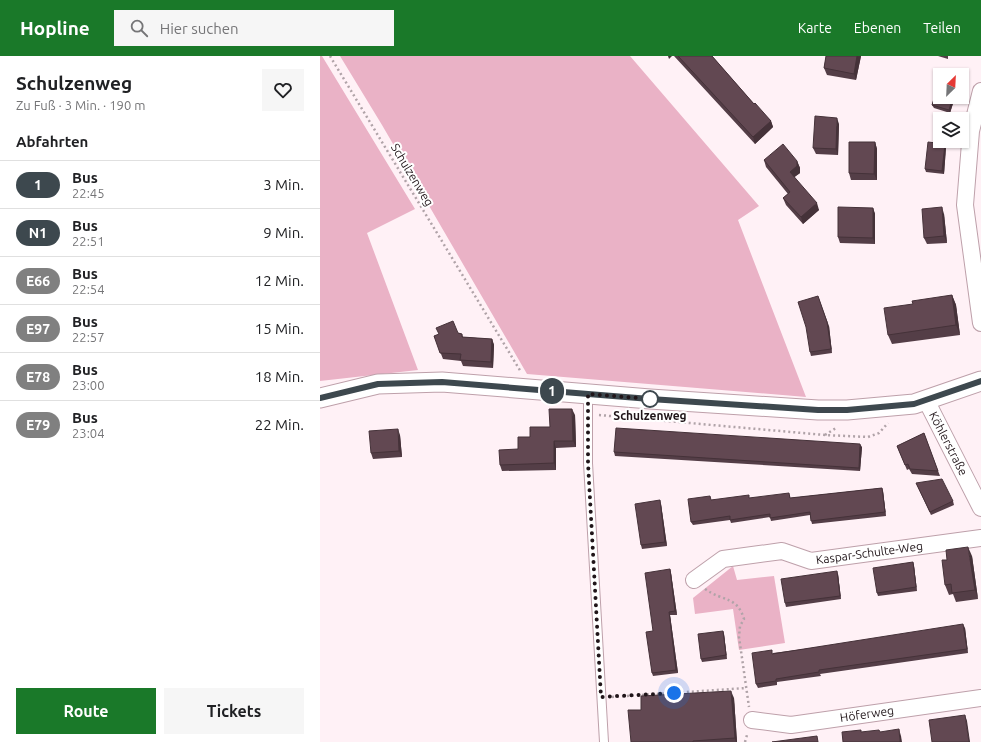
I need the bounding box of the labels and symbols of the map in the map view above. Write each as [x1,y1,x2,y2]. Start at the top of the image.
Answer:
north arrow [933,68,969,104]
street label: Schulzenweg [389,141,436,208]
line badge: 1 [539,378,565,404]
marker: Schulzenweg [641,390,659,408]
place label: Schulzenweg [613,409,687,422]
street label: Köhlerstraße [927,409,970,478]
street label: Kaspar-Schulte-Weg [815,539,924,566]
your location [664,683,684,703]
street label: Höferweg [839,703,895,724]

